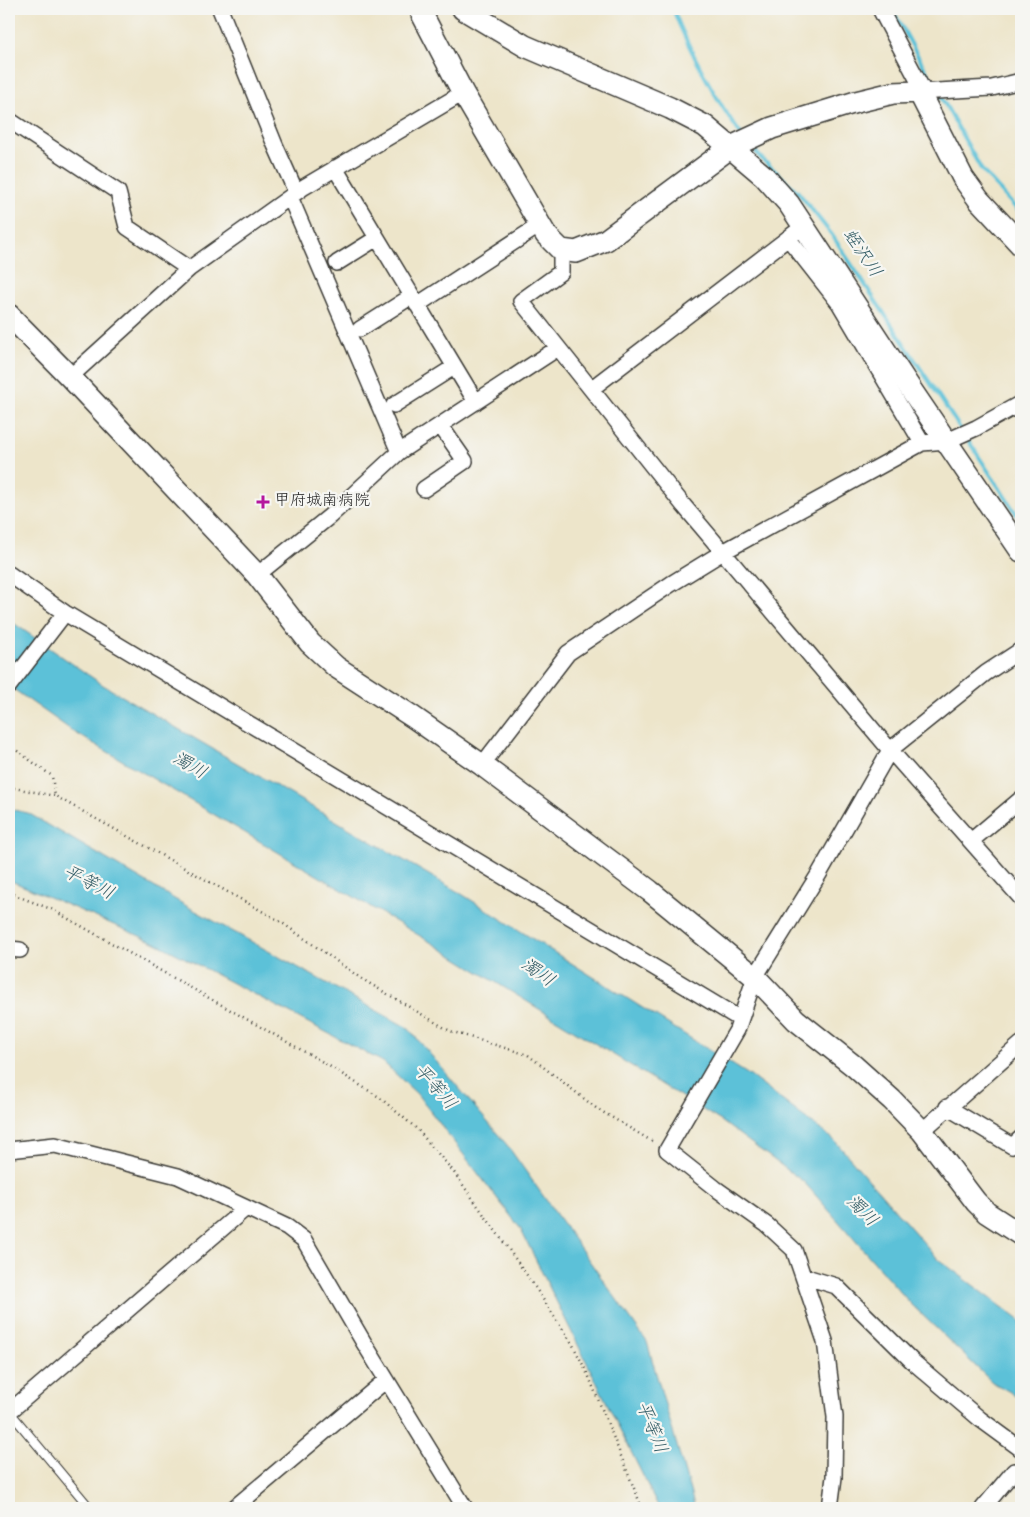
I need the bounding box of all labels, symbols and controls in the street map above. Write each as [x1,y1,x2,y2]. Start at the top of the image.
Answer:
water label: 蛭沢川 [837,226,885,282]
place label: 甲府城南病院 [274,491,370,512]
marker: 甲府城南病院 [256,495,270,509]
water label: 濁川 [168,749,210,785]
water label: 平等川 [59,861,117,906]
water label: 濁川 [516,955,558,993]
water label: 平等川 [408,1060,460,1115]
water label: 濁川 [841,1192,881,1232]
water label: 平等川 [630,1399,671,1457]

